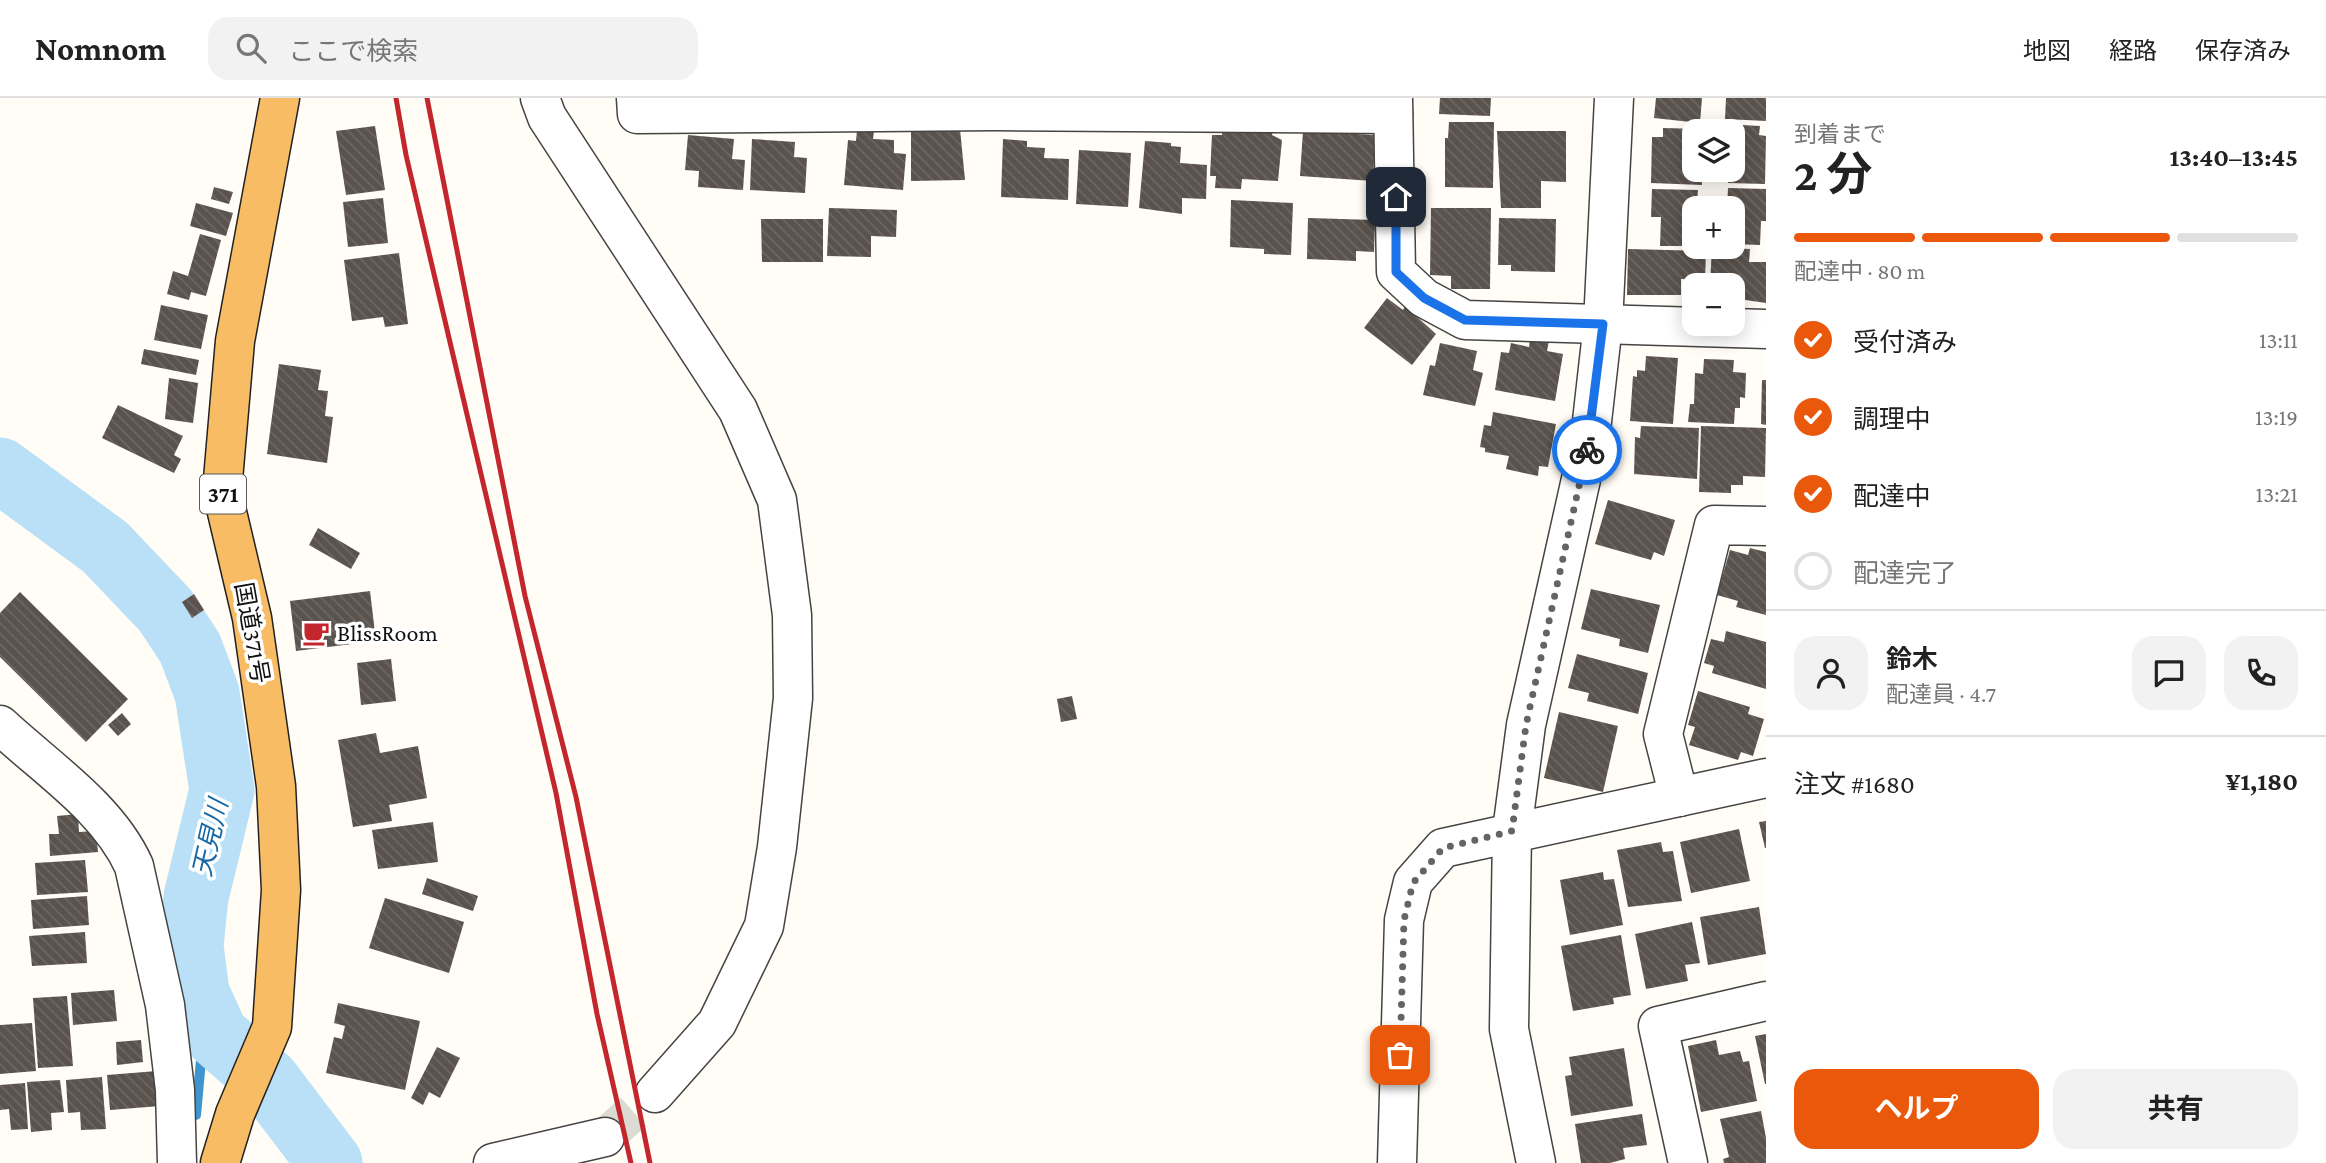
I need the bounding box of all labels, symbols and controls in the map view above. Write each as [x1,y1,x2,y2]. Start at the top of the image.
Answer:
search box [208,17,698,80]
icon: search [232,29,270,67]
text: Nomnom [35,30,166,67]
text: ここで検索 [288,37,418,66]
text: 地図 [2023,37,2071,64]
text: 経路 [2109,37,2157,64]
text: 保存済み [2195,37,2291,64]
map controls [1682,119,1745,336]
button: layers [1682,119,1745,182]
text: 到着まで [1794,121,1886,147]
text: 13:40–13:45 [2170,143,2298,172]
text: 2 分 [1794,149,1872,200]
pin [1366,167,1426,227]
icon: home [1377,178,1415,216]
button: + [1682,196,1745,259]
text: 配達中 · 80 m [1794,258,1925,284]
button: − [1682,273,1745,336]
icon: check [1794,321,1832,359]
text: 13:11 [2259,327,2298,353]
text: 受付済み [1853,328,1957,357]
icon: check [1794,398,1832,436]
text: 13:19 [2255,404,2298,430]
text: 調理中 [1853,405,1931,434]
courier [1552,415,1622,485]
icon: bike [1568,431,1606,469]
road number: 371 [200,474,246,514]
icon: check [1794,475,1832,513]
text: 13:21 [2256,481,2298,507]
text: 配達中 [1853,482,1931,511]
text: 配達完了 [1853,559,1957,588]
street label: 国道371号 [230,580,275,686]
cafe icon: BlissRoom [301,618,331,648]
place label: BlissRoom [337,619,438,646]
button: person [1794,636,1868,710]
button: chat [2132,636,2206,710]
button: phone [2224,636,2298,710]
text: 鈴木 [1886,645,1938,674]
text: 配達員 · 4.7 [1886,681,1996,707]
text: ¥1,180 [2226,767,2298,796]
text: 注文 #1680 [1794,770,1915,799]
water label: 天見川 [188,794,234,879]
pin [1370,1025,1430,1085]
icon: bag [1381,1036,1419,1074]
button: ヘルプ [1794,1069,2039,1149]
button: 共有 [2053,1069,2298,1149]

